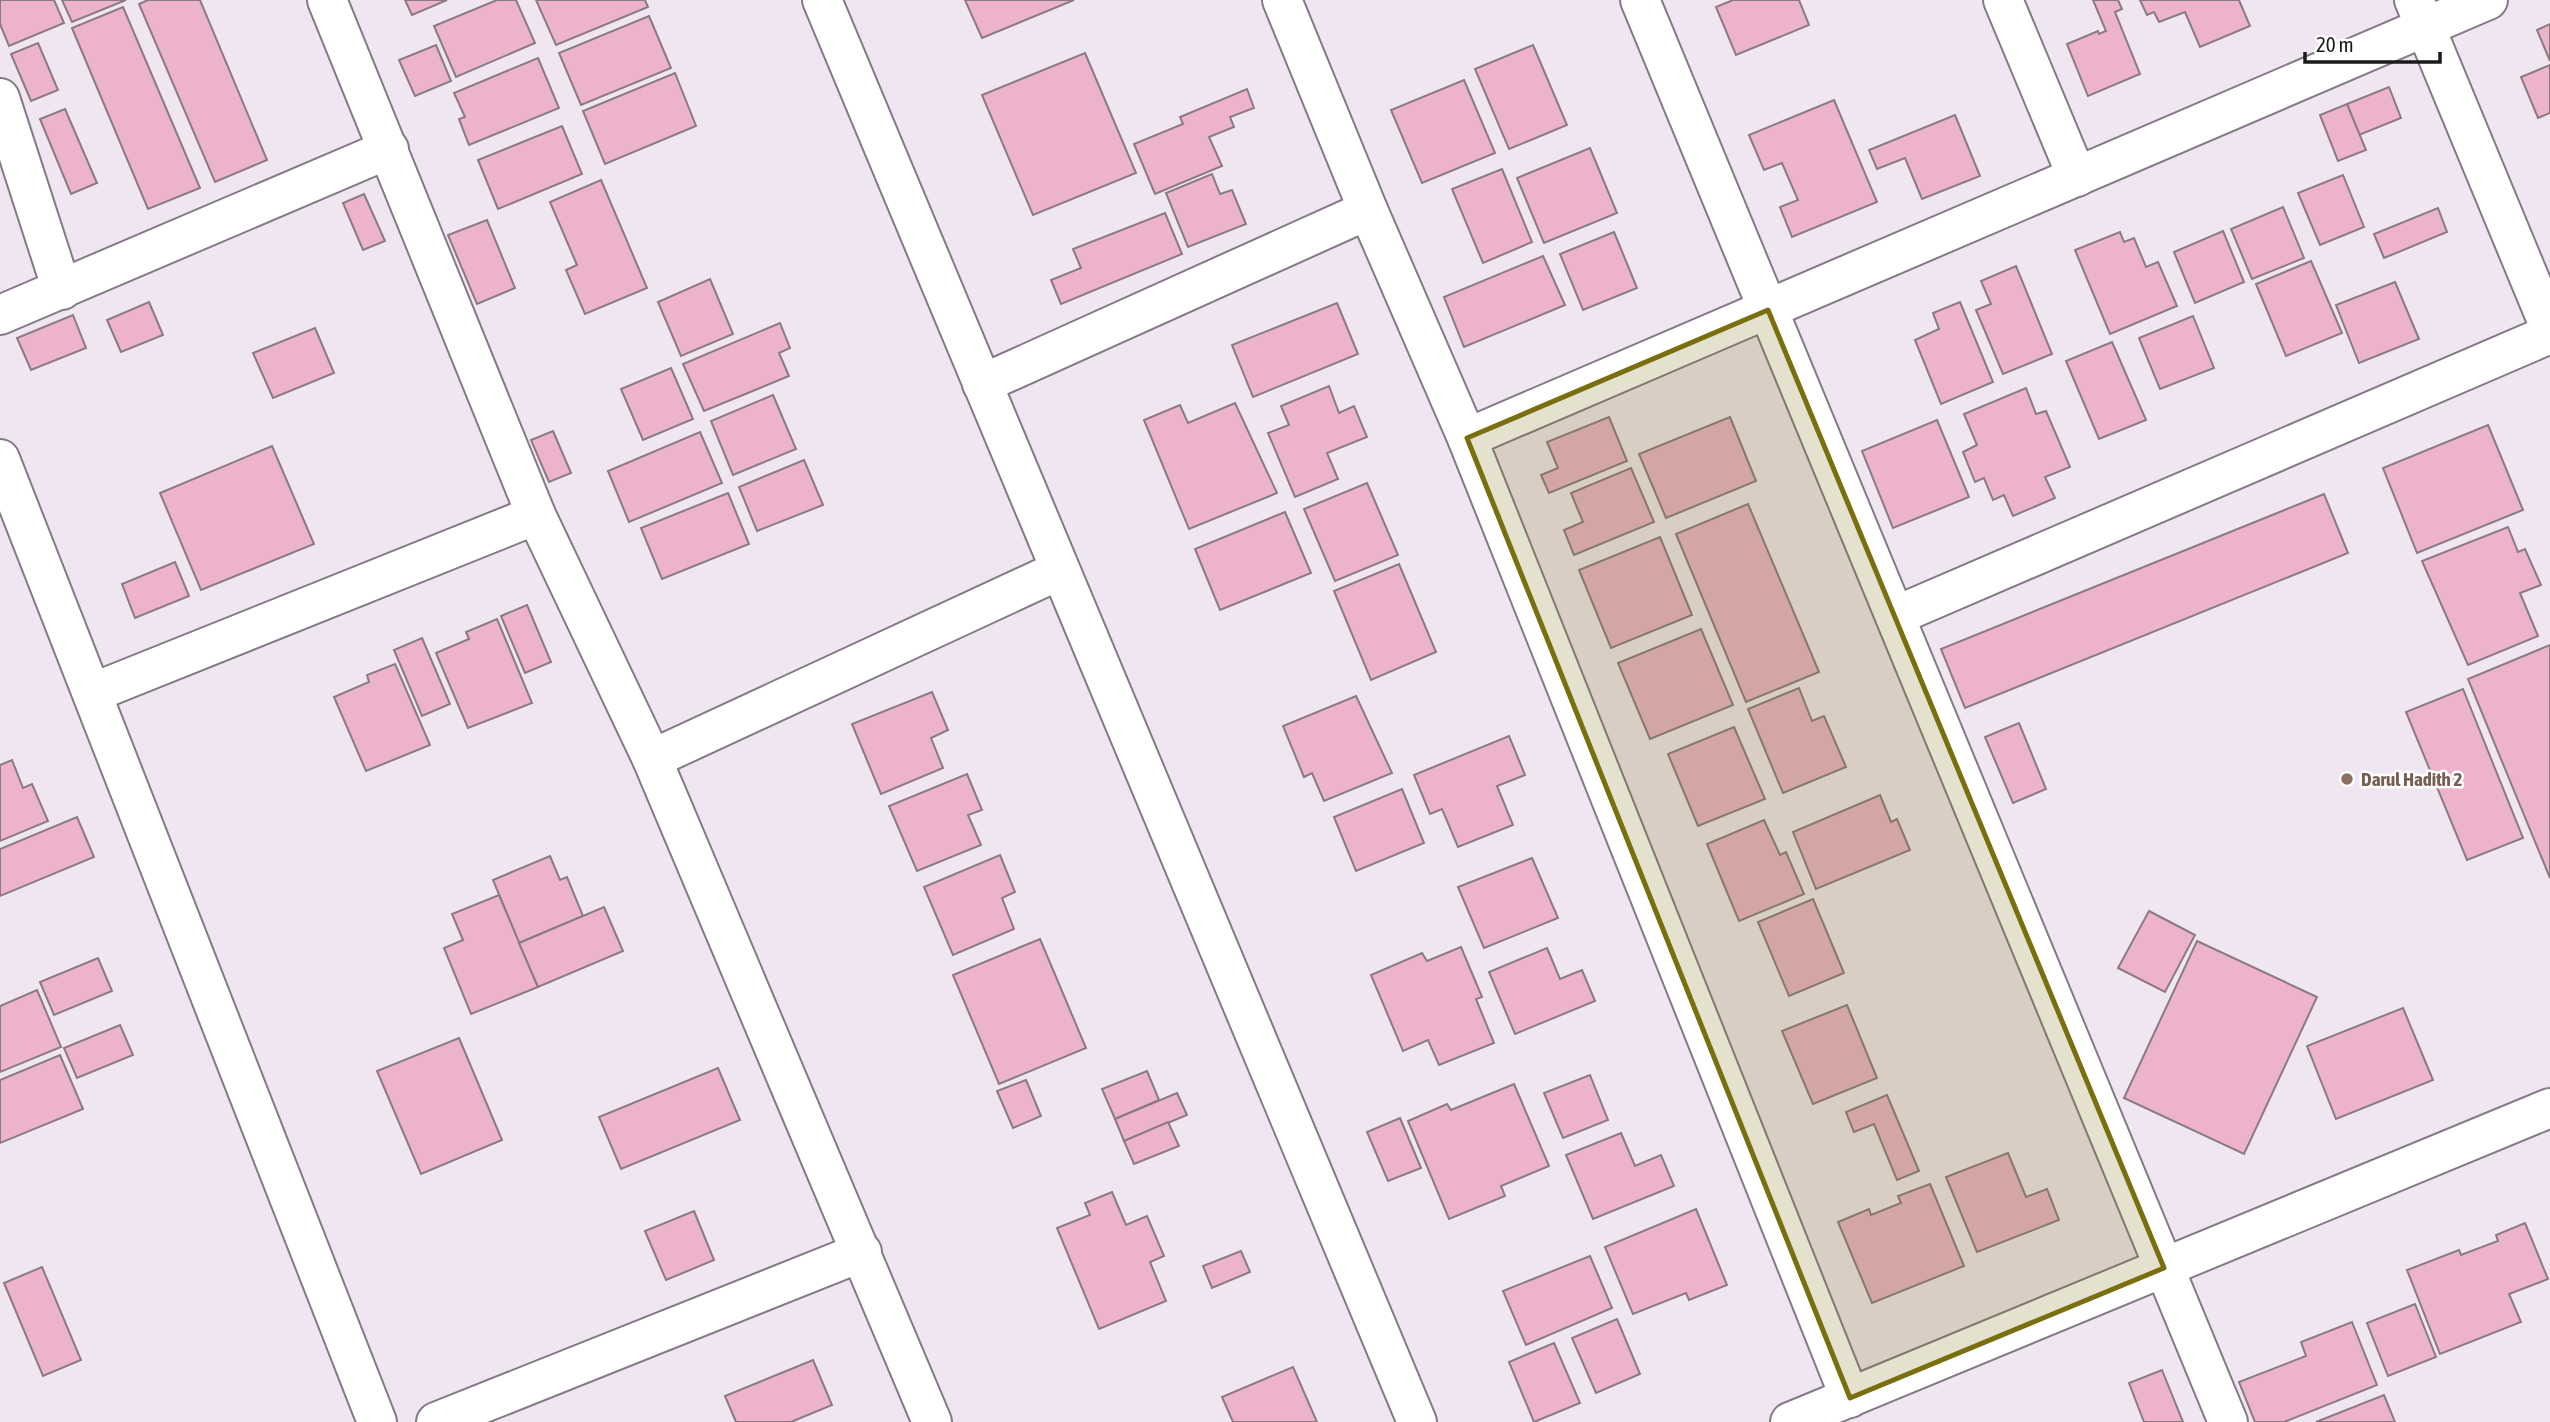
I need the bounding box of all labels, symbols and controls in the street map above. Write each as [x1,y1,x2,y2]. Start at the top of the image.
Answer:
scale bar [2305,21,2440,65]
text: 20 m [2316,32,2354,56]
place label: Darul Hadith 2 [2361,768,2462,790]
marker: Darul Hadith 2 [2339,771,2355,787]

